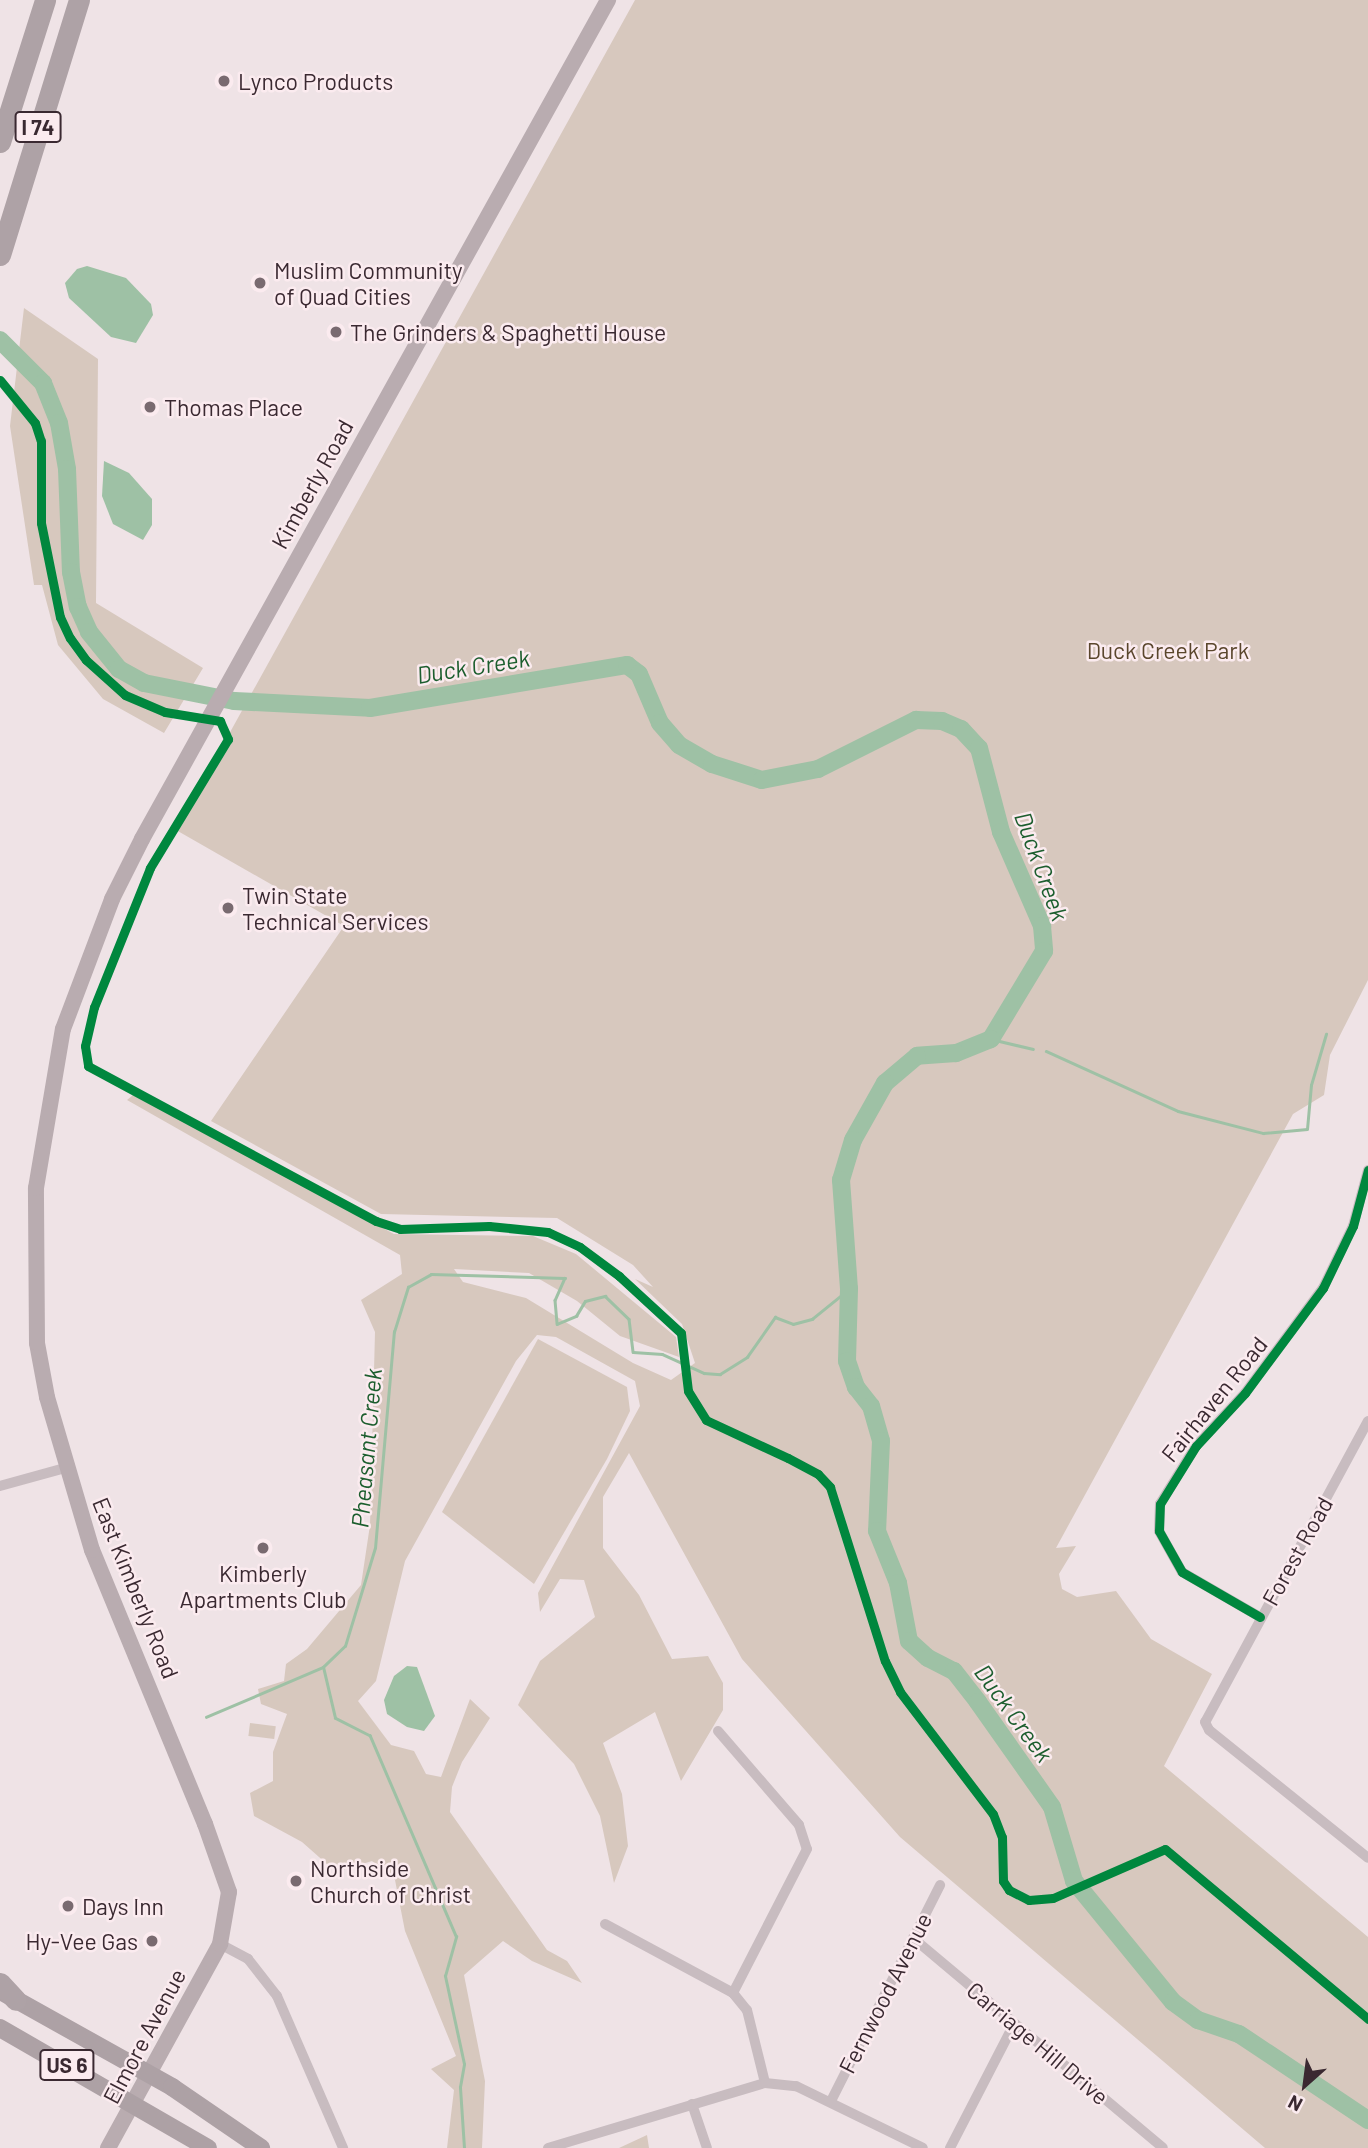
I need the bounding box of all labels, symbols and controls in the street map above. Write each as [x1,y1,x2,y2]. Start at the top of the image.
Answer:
place label: Lynco Products [238,67,393,95]
marker: Lynco Products [216,73,232,89]
road number: I 74 [14,110,62,144]
place label: Muslim Community of Quad Cities [274,256,463,310]
marker: Muslim Community of Quad Cities [252,275,268,291]
place label: The Grinders & Spaghetti House [350,318,666,346]
marker: The Grinders & Spaghetti House [328,324,344,340]
place label: Thomas Place [164,393,303,421]
marker: Thomas Place [142,399,158,415]
street label: Kimberly Road [265,415,359,553]
park label: Duck Creek Park [1087,636,1249,664]
water label: Duck Creek [414,643,532,689]
water label: Duck Creek [1009,808,1075,924]
place label: Twin State Technical Services [242,881,428,935]
marker: Twin State Technical Services [220,900,236,916]
street label: Fairhaven Road [1155,1331,1273,1467]
water label: Pheasant Creek [345,1367,387,1529]
street label: Forest Road [1256,1492,1338,1610]
street label: East Kimberly Road [87,1493,185,1683]
marker: Kimberly Apartments Club [255,1540,271,1556]
place label: Kimberly Apartments Club [179,1559,347,1613]
water label: Duck Creek [969,1658,1059,1768]
place label: Northside Church of Christ [310,1854,471,1908]
marker: Northside Church of Christ [288,1873,304,1889]
place label: Days Inn [82,1892,164,1920]
marker: Days Inn [60,1898,76,1914]
street label: Fernwood Avenue [833,1908,937,2078]
place label: Hy-Vee Gas [25,1927,138,1955]
marker: Hy-Vee Gas [144,1933,160,1949]
street label: Elmore Avenue [97,1964,191,2108]
street label: Carriage Hill Drive [962,1976,1114,2110]
road number: US 6 [39,2048,95,2082]
north arrow [1270,2050,1340,2120]
text: N [1284,2091,1306,2117]

